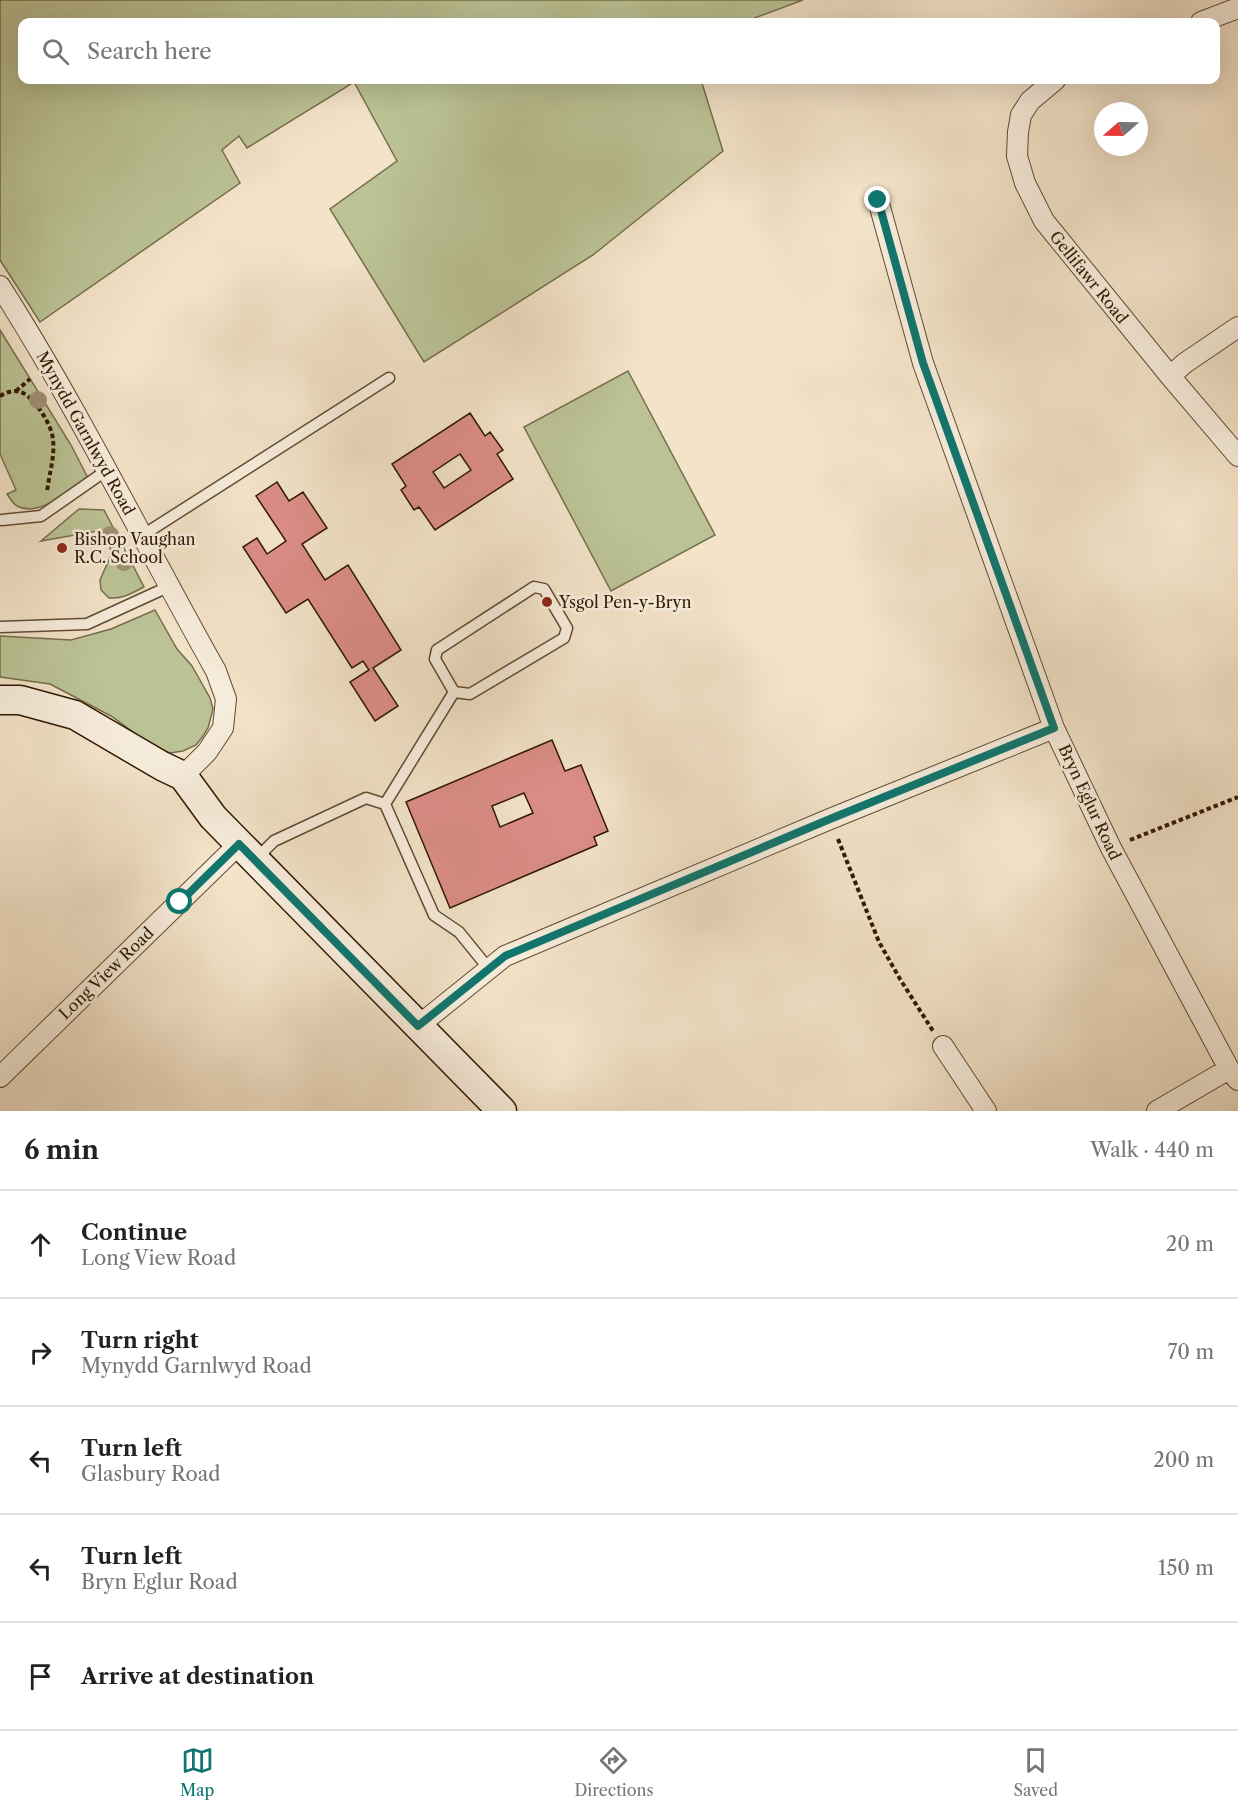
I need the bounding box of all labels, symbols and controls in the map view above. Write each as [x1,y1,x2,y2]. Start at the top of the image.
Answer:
search box [18,18,1220,84]
icon: search [39,35,72,68]
text: Search here [87,38,212,65]
north arrow [1094,102,1148,156]
route end [864,186,890,212]
street label: Gellifawr Road [1046,227,1133,328]
street label: Mynydd Garnlwyd Road [33,347,140,519]
place label: Bishop Vaughan R.C. School [74,529,196,567]
marker: Bishop Vaughan R.C. School [55,541,69,555]
place label: Ysgol Pen-y-Bryn [558,592,691,612]
marker: Ysgol Pen-y-Bryn [540,595,554,609]
street label: Bryn Eglur Road [1054,741,1126,863]
route start [166,888,192,914]
street label: Long View Road [54,923,158,1023]
text: 6 min [24,1134,99,1166]
text: Walk · 440 m [1090,1138,1214,1162]
text: Continue [81,1219,187,1246]
icon: ahead [24,1228,57,1261]
text: 20 m [1166,1232,1214,1256]
text: Long View Road [81,1246,236,1270]
text: Turn right [81,1327,199,1354]
icon: right [24,1336,57,1369]
text: 70 m [1168,1340,1214,1364]
text: Mynydd Garnlwyd Road [81,1354,312,1378]
text: Turn left [81,1435,182,1462]
icon: left [24,1444,57,1477]
text: 200 m [1153,1448,1214,1472]
text: Glasbury Road [81,1462,220,1486]
text: Turn left [81,1543,182,1570]
icon: left [24,1552,57,1585]
text: 150 m [1158,1556,1214,1580]
text: Bryn Eglur Road [81,1570,238,1594]
icon: arrive [24,1660,57,1693]
text: Arrive at destination [81,1663,314,1690]
tab: Map [180,1744,214,1800]
tab: Directions [574,1744,653,1800]
tab: Saved [1014,1744,1058,1800]

